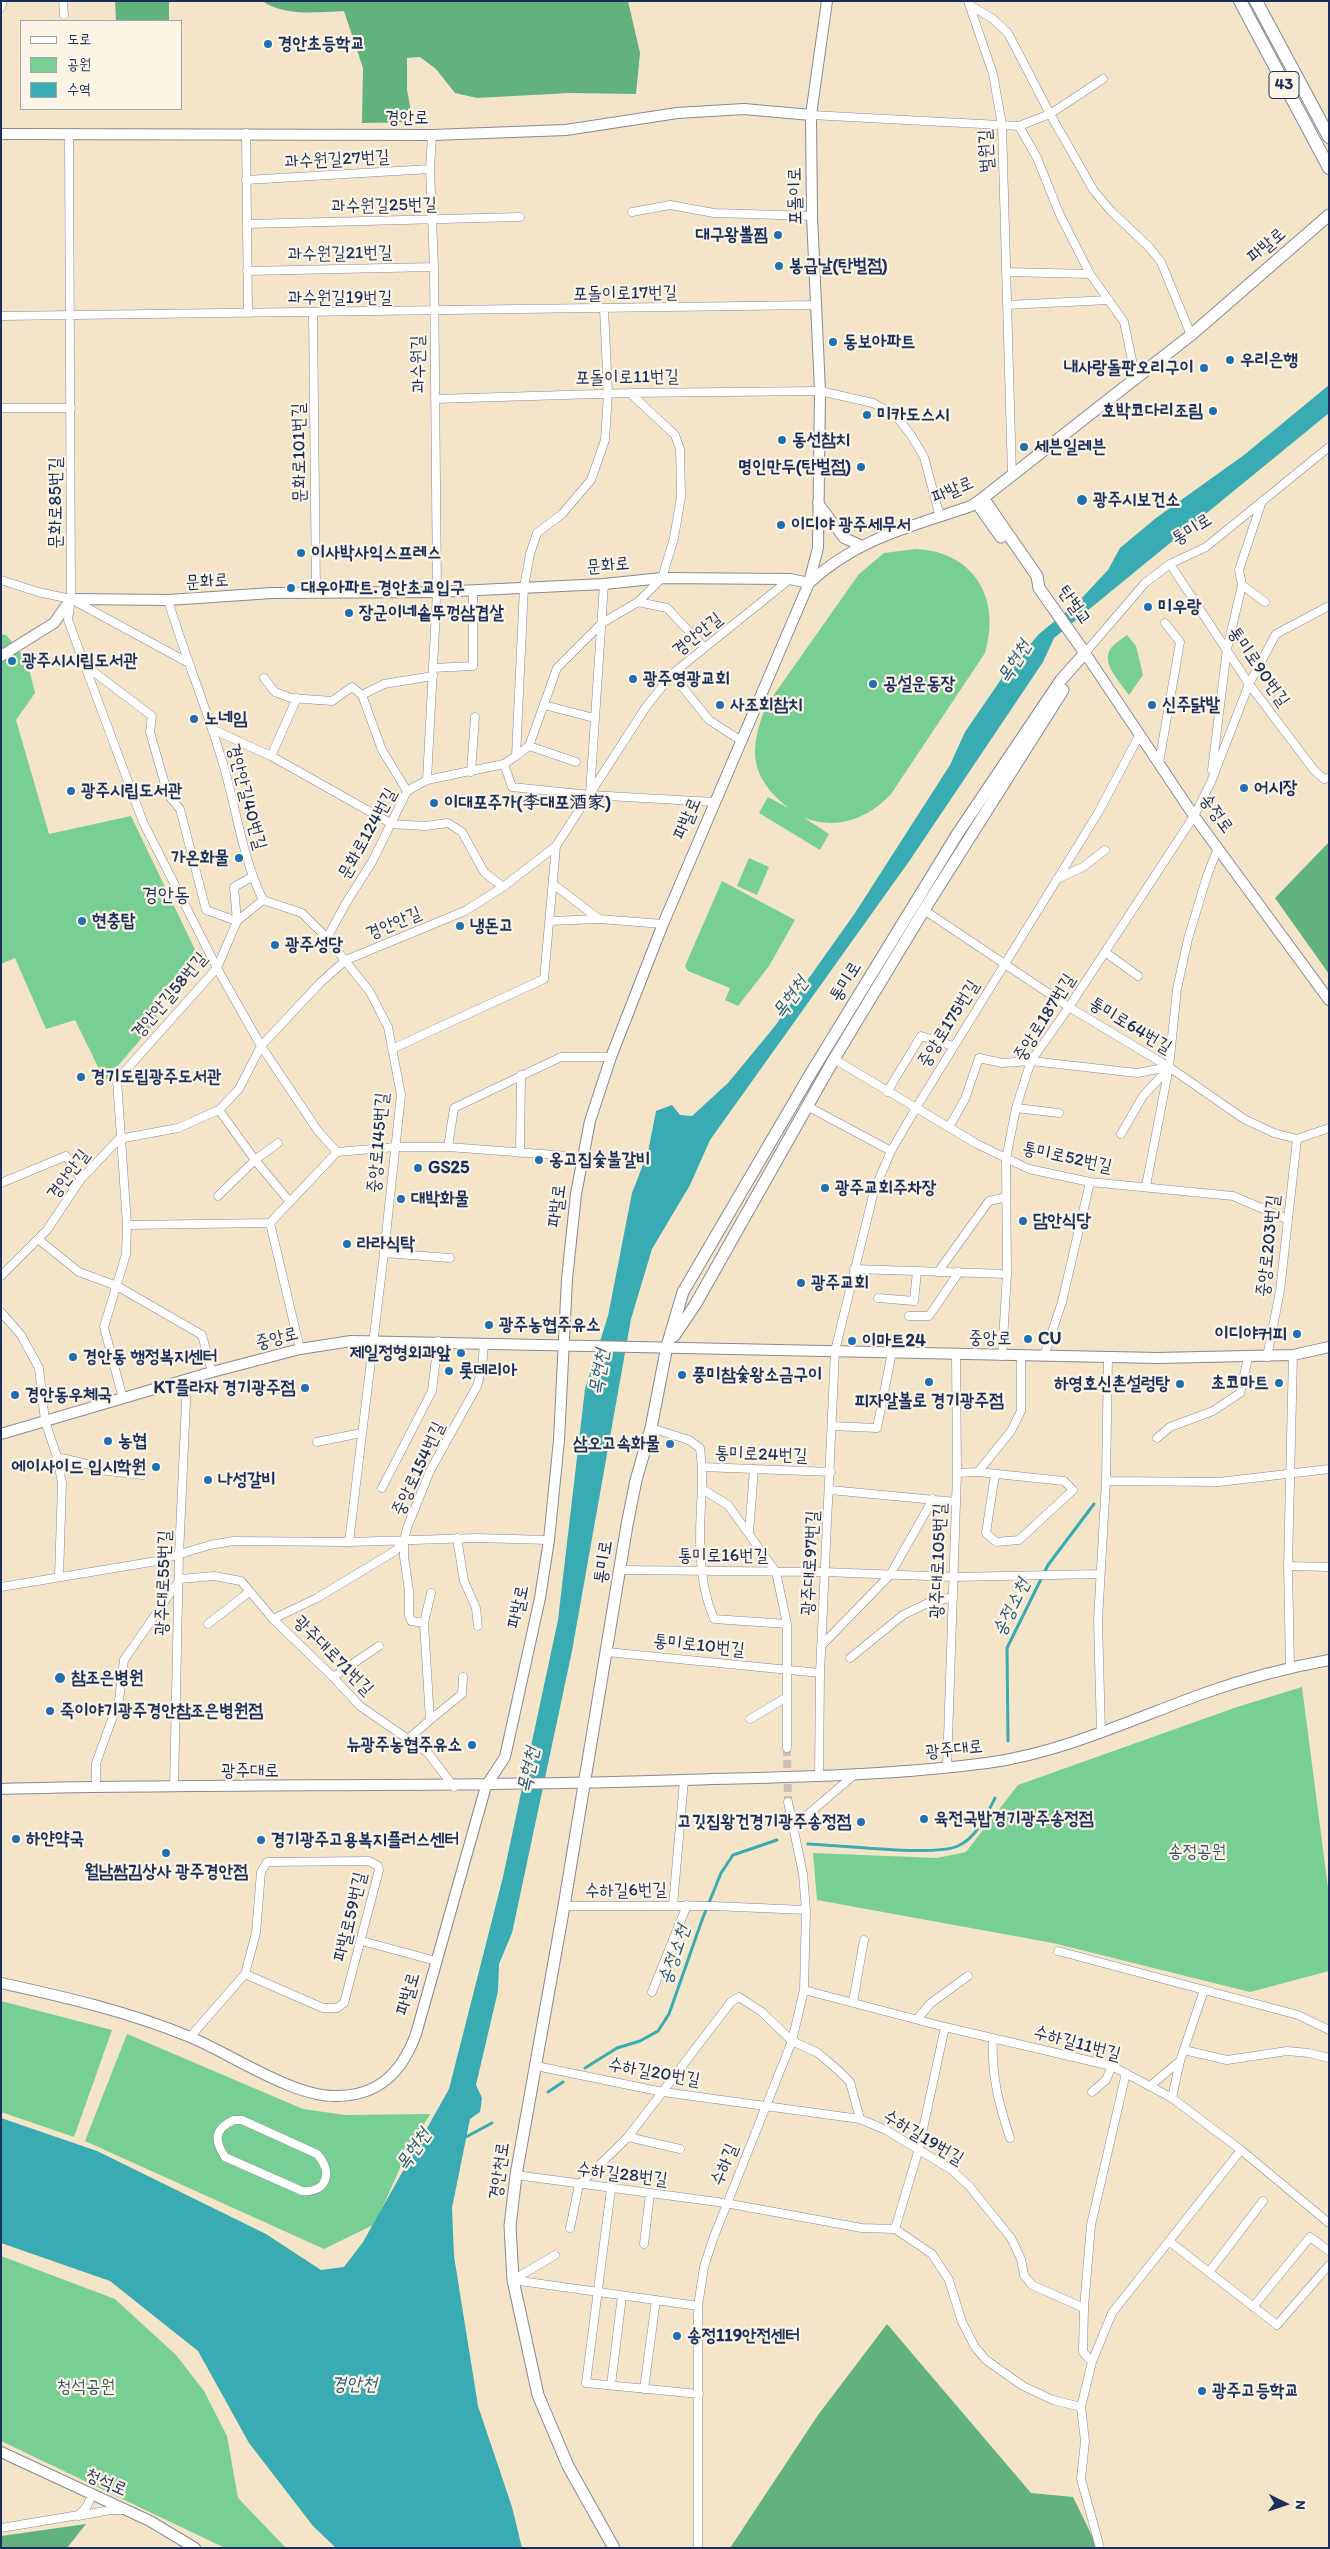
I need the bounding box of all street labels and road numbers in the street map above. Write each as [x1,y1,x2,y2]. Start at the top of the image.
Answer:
road number: 43 [1269,72,1299,98]
street label: 경안로 [385,107,429,129]
street label: 벌원길 [975,129,999,173]
street label: 과수원길27번길 [284,146,390,174]
street label: 포돌이로 [785,167,807,225]
street label: 과수원길25번길 [331,194,437,218]
street label: 파발로 [1244,224,1290,268]
street label: 과수원길21번길 [287,242,393,266]
street label: 포돌이로17번길 [573,282,677,306]
street label: 과수원길19번길 [288,287,392,309]
street label: 과수원길 [408,335,430,393]
street label: 포돌이로11번길 [575,366,679,390]
street label: 문화로101번길 [288,403,312,503]
street label: 문화로85번길 [45,457,67,549]
street label: 파발로 [929,472,977,510]
street label: 통미로 [1168,509,1216,551]
street label: 문화로 [585,553,631,579]
street label: 문화로 [185,570,229,594]
street label: 탄벌교 [1053,582,1095,630]
street label: 경안안길 [669,608,727,662]
street label: 통미로90번길 [1223,623,1293,711]
street label: 경안안길40번길 [221,742,271,852]
street label: 문화로124번길 [334,785,402,883]
street label: 송정로 [1194,790,1238,838]
street label: 파발로 [670,795,706,843]
street label: 경안안길 [363,903,425,945]
street label: 경안안길58번길 [128,948,212,1044]
street label: 통미로 [825,958,867,1006]
street label: 중앙로187번길 [1009,970,1081,1066]
street label: 중앙로175번길 [914,976,984,1072]
street label: 통미로64번길 [1085,993,1175,1059]
street label: 중앙로145번길 [364,1092,394,1194]
street label: 통미로52번길 [1020,1138,1114,1178]
street label: 경안안길 [43,1145,95,1205]
street label: 파발로 [545,1183,571,1229]
street label: 중앙로203번길 [1253,1194,1285,1298]
street label: 중앙로 [253,1323,301,1355]
street label: 중앙로 [968,1328,1012,1350]
street label: 중앙로154번길 [388,1419,450,1519]
street label: 통미로24번길 [714,1443,808,1467]
street label: 광주대로105번길 [926,1503,952,1619]
street label: 광주대로97번길 [797,1510,825,1616]
street label: 광주대로55번길 [151,1530,177,1636]
street label: 통미로 [590,1539,618,1585]
street label: 통미로16번길 [678,1545,768,1567]
street label: 파발로 [504,1584,534,1630]
street label: 광주대로71번길 [289,1612,377,1700]
street label: 통미로10번길 [652,1630,746,1662]
street label: 광주대로 [924,1736,984,1764]
street label: 광주대로 [221,1760,279,1782]
street label: 파발로59번길 [330,1870,372,1964]
street label: 수하길6번길 [585,1879,667,1903]
street label: 파발로 [393,1970,425,2018]
street label: 수하길11번길 [1031,2022,1123,2066]
street label: 수하길20번길 [606,2054,702,2092]
street label: 수하길19번길 [879,2106,967,2170]
street label: 경안천로 [485,2141,515,2201]
street label: 수하길 [707,2141,743,2189]
street label: 수하길28번길 [575,2159,669,2191]
street label: 청석로 [82,2464,130,2502]

